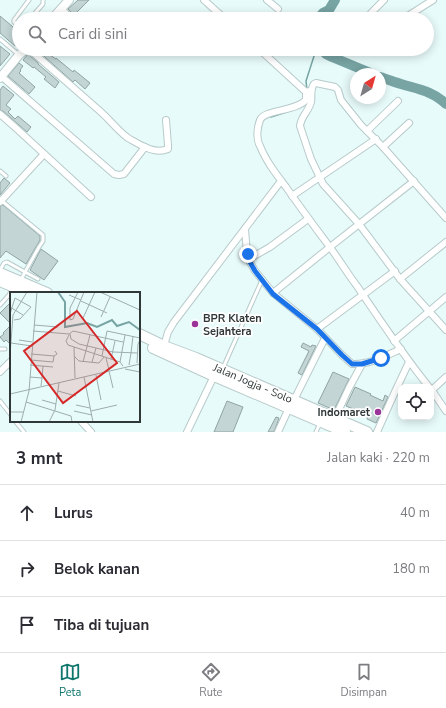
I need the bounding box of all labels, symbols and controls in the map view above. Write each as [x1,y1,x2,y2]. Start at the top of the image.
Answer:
search box [12,12,434,56]
icon: search [26,23,48,45]
text: Cari di sini [58,24,127,44]
north arrow [350,68,386,104]
route end [239,245,257,263]
inset map [10,292,140,422]
place label: BPR Klaten Sejahtera [203,311,262,339]
marker: BPR Klaten Sejahtera [190,319,200,329]
route start [372,349,390,367]
street label: Jalan Jogja - Solo [210,360,295,407]
map controls [398,384,434,420]
button: locate [398,384,434,420]
place label: Indomaret [317,405,371,420]
marker: Indomaret [373,407,383,417]
text: 3 mnt [16,447,62,470]
text: Jalan kaki · 220 m [327,449,430,467]
icon: ahead [16,502,38,524]
text: Lurus [54,503,93,523]
text: 40 m [400,504,430,522]
icon: right [16,558,38,580]
text: Belok kanan [54,559,140,579]
text: 180 m [392,560,430,578]
icon: arrive [16,614,38,636]
text: Tiba di tujuan [54,615,149,635]
tab: Peta [59,661,81,700]
tab: Rute [199,661,222,700]
tab: Disimpan [341,661,387,700]

